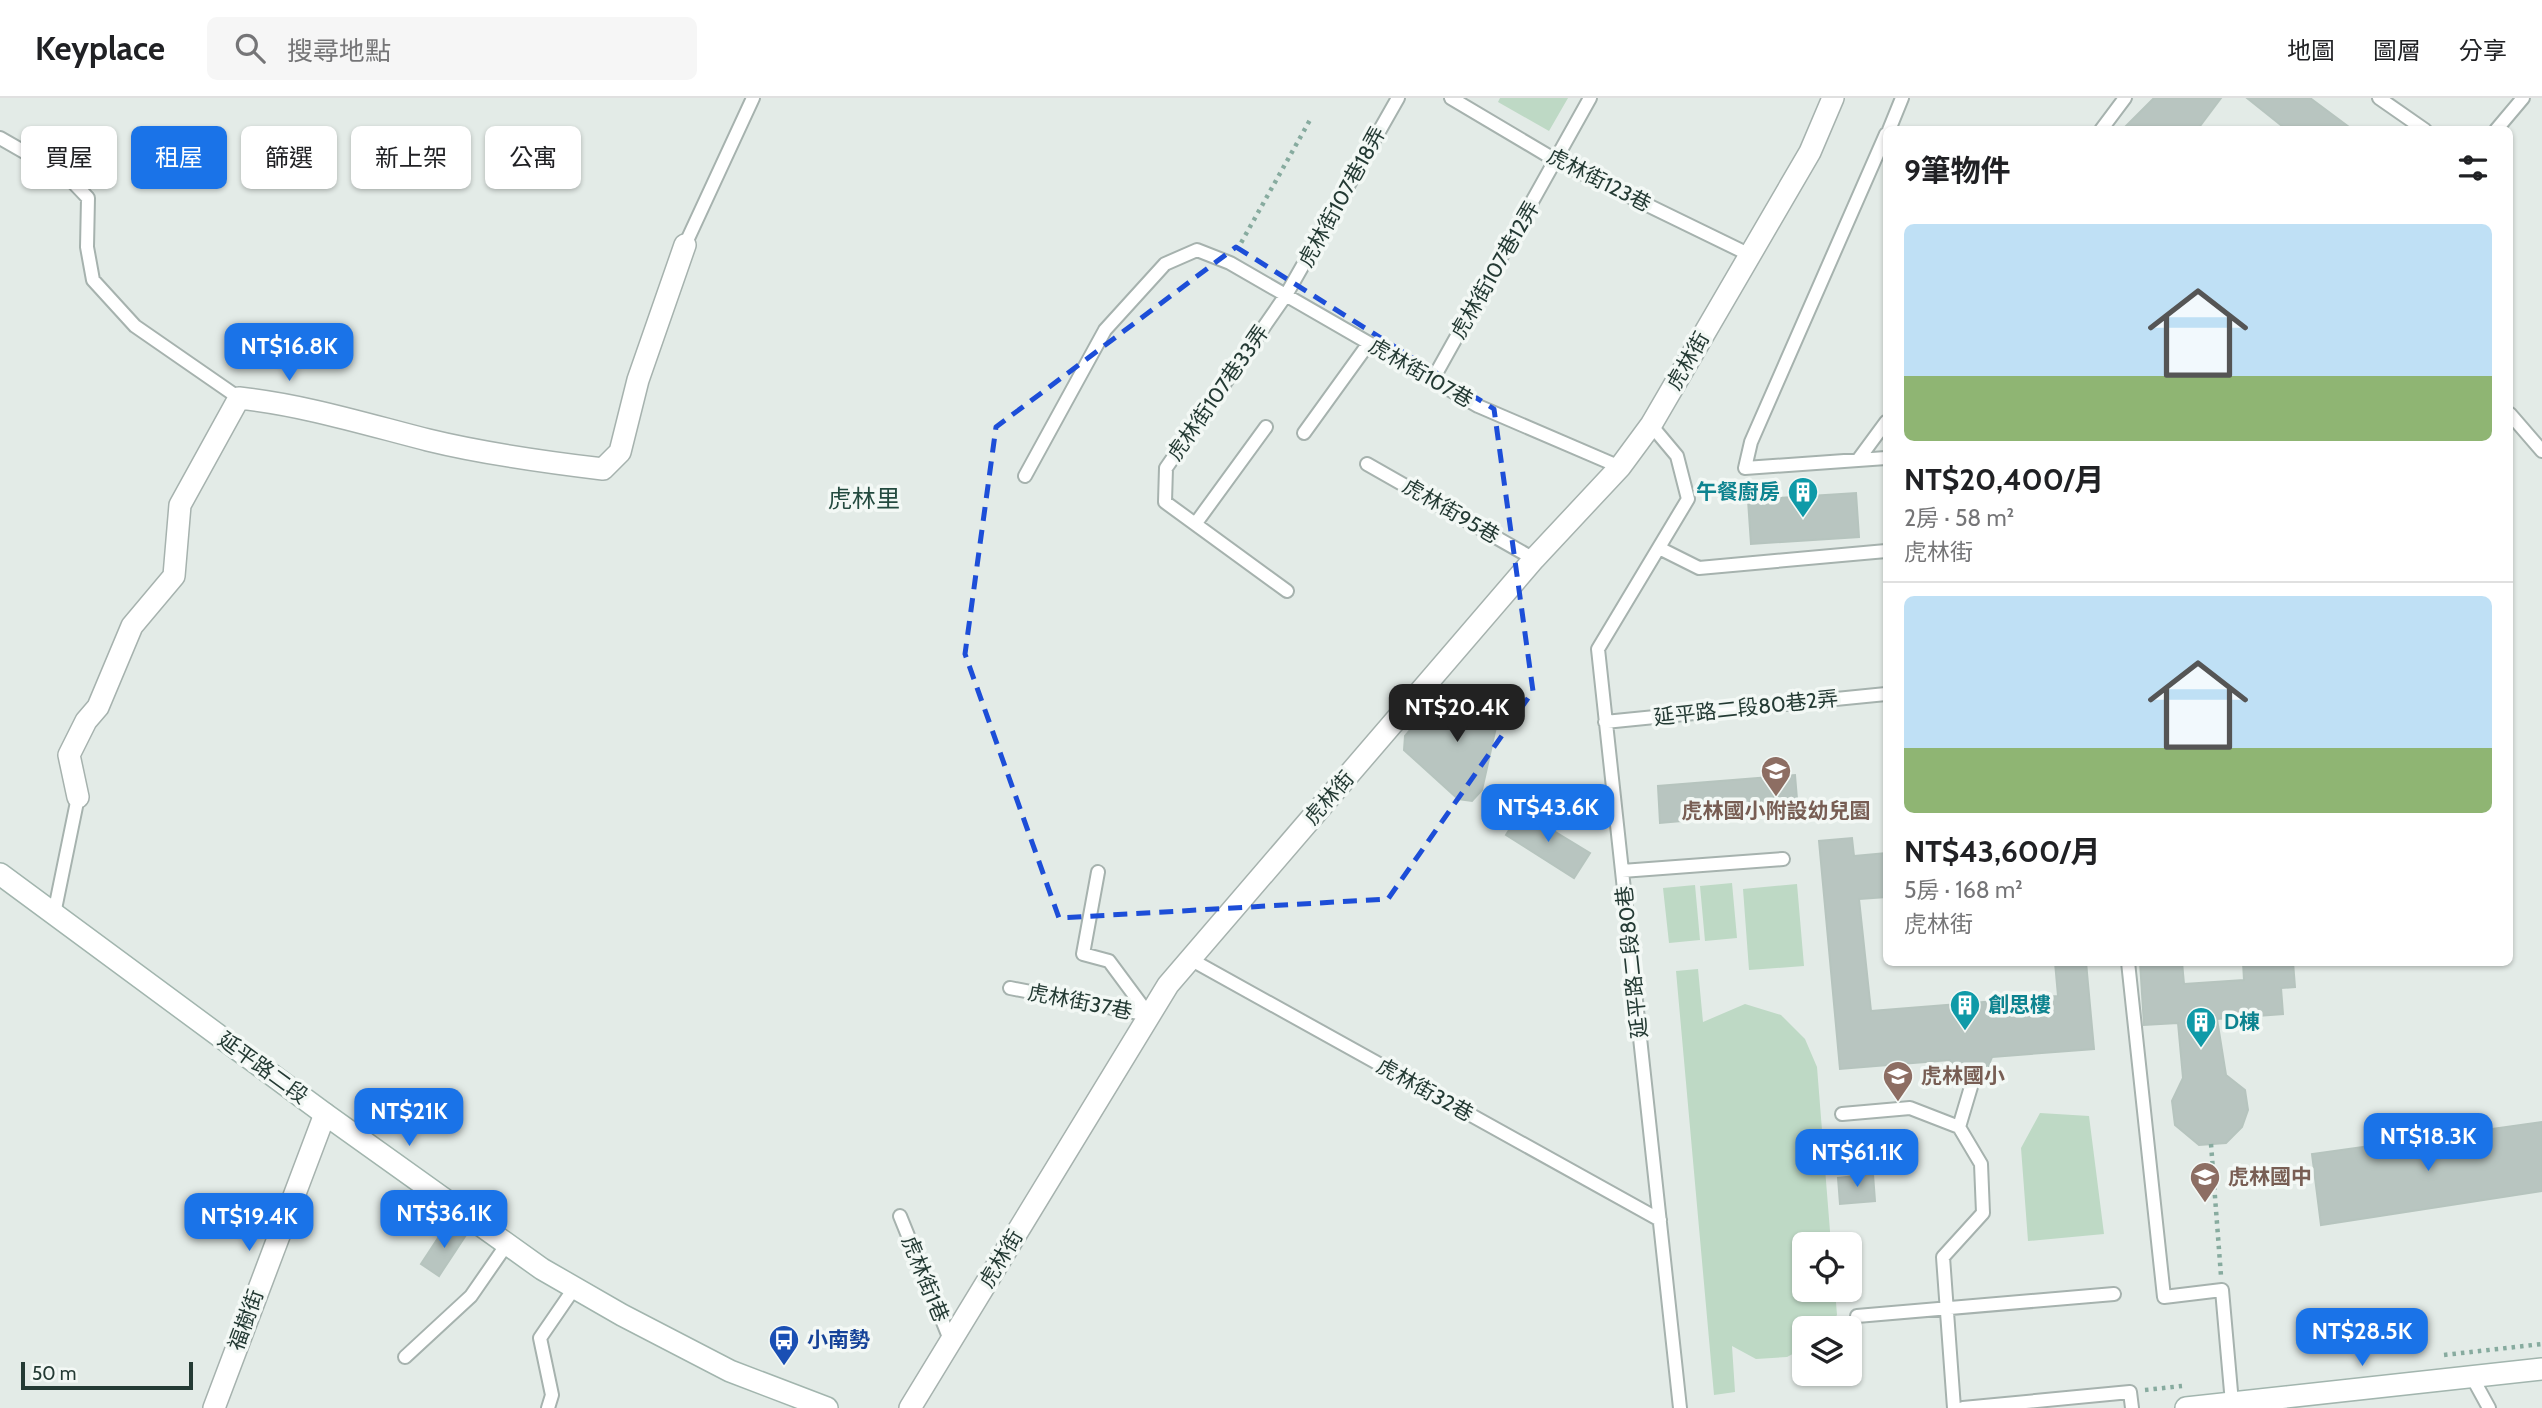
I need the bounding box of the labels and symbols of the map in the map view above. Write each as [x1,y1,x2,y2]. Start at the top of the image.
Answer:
street label: 虎林街107巷18弄 [1293,122,1390,271]
street label: 虎林街123巷 [1543,143,1655,216]
street label: 虎林街107巷12弄 [1445,197,1544,343]
street label: 虎林街107巷33弄 [1162,320,1274,465]
pin: NT$16.8K [217,324,361,383]
street label: 虎林街 [1661,327,1714,394]
street label: 虎林街107巷 [1365,333,1478,412]
street label: 虎林街95巷 [1399,473,1504,548]
building icon: 午餐廚房 [1786,475,1820,519]
place label: 午餐廚房 [1696,479,1780,504]
district label: 虎林里 [828,484,900,513]
pin: NT$20.4K [1385,684,1529,744]
street label: 延平路二段80巷2弄 [1652,685,1839,730]
school or university icon: 虎林國小附設幼兒園 [1759,754,1793,798]
street label: 虎林街 [1299,766,1359,830]
pin: NT$43.6K [1476,784,1620,844]
place label: 虎林國小附設幼兒園 [1682,798,1871,823]
street label: 延平路二段80巷 [1611,884,1652,1040]
street label: 虎林街37巷 [1026,979,1134,1024]
building icon: 創思樓 [1948,988,1982,1032]
place label: 創思樓 [1988,992,2051,1017]
building icon: D棟 [2184,1005,2218,1049]
place label: D棟 [2224,1009,2260,1034]
street label: 延平路二段 [213,1027,313,1109]
street label: 虎林街32巷 [1373,1053,1478,1126]
school or university icon: 虎林國小 [1881,1059,1915,1103]
place label: 虎林國小 [1921,1063,2005,1088]
pin: NT$21K [352,1088,466,1148]
pin: NT$18.3K [2356,1114,2500,1173]
pin: NT$61.1K [1785,1130,1929,1189]
school or university icon: 虎林國中 [2188,1160,2222,1204]
place label: 虎林國中 [2228,1164,2312,1189]
pin: NT$36.1K [372,1190,516,1250]
pin: NT$19.4K [177,1194,321,1253]
street label: 虎林街 [974,1225,1028,1292]
street label: 虎林街1巷 [897,1232,954,1326]
street label: 福樹街 [223,1286,268,1354]
pin: NT$28.5K [2290,1308,2434,1368]
bus stop icon: 小南勢 [767,1323,801,1367]
place label: 小南勢 [807,1327,870,1352]
scale bar [21,1359,192,1391]

